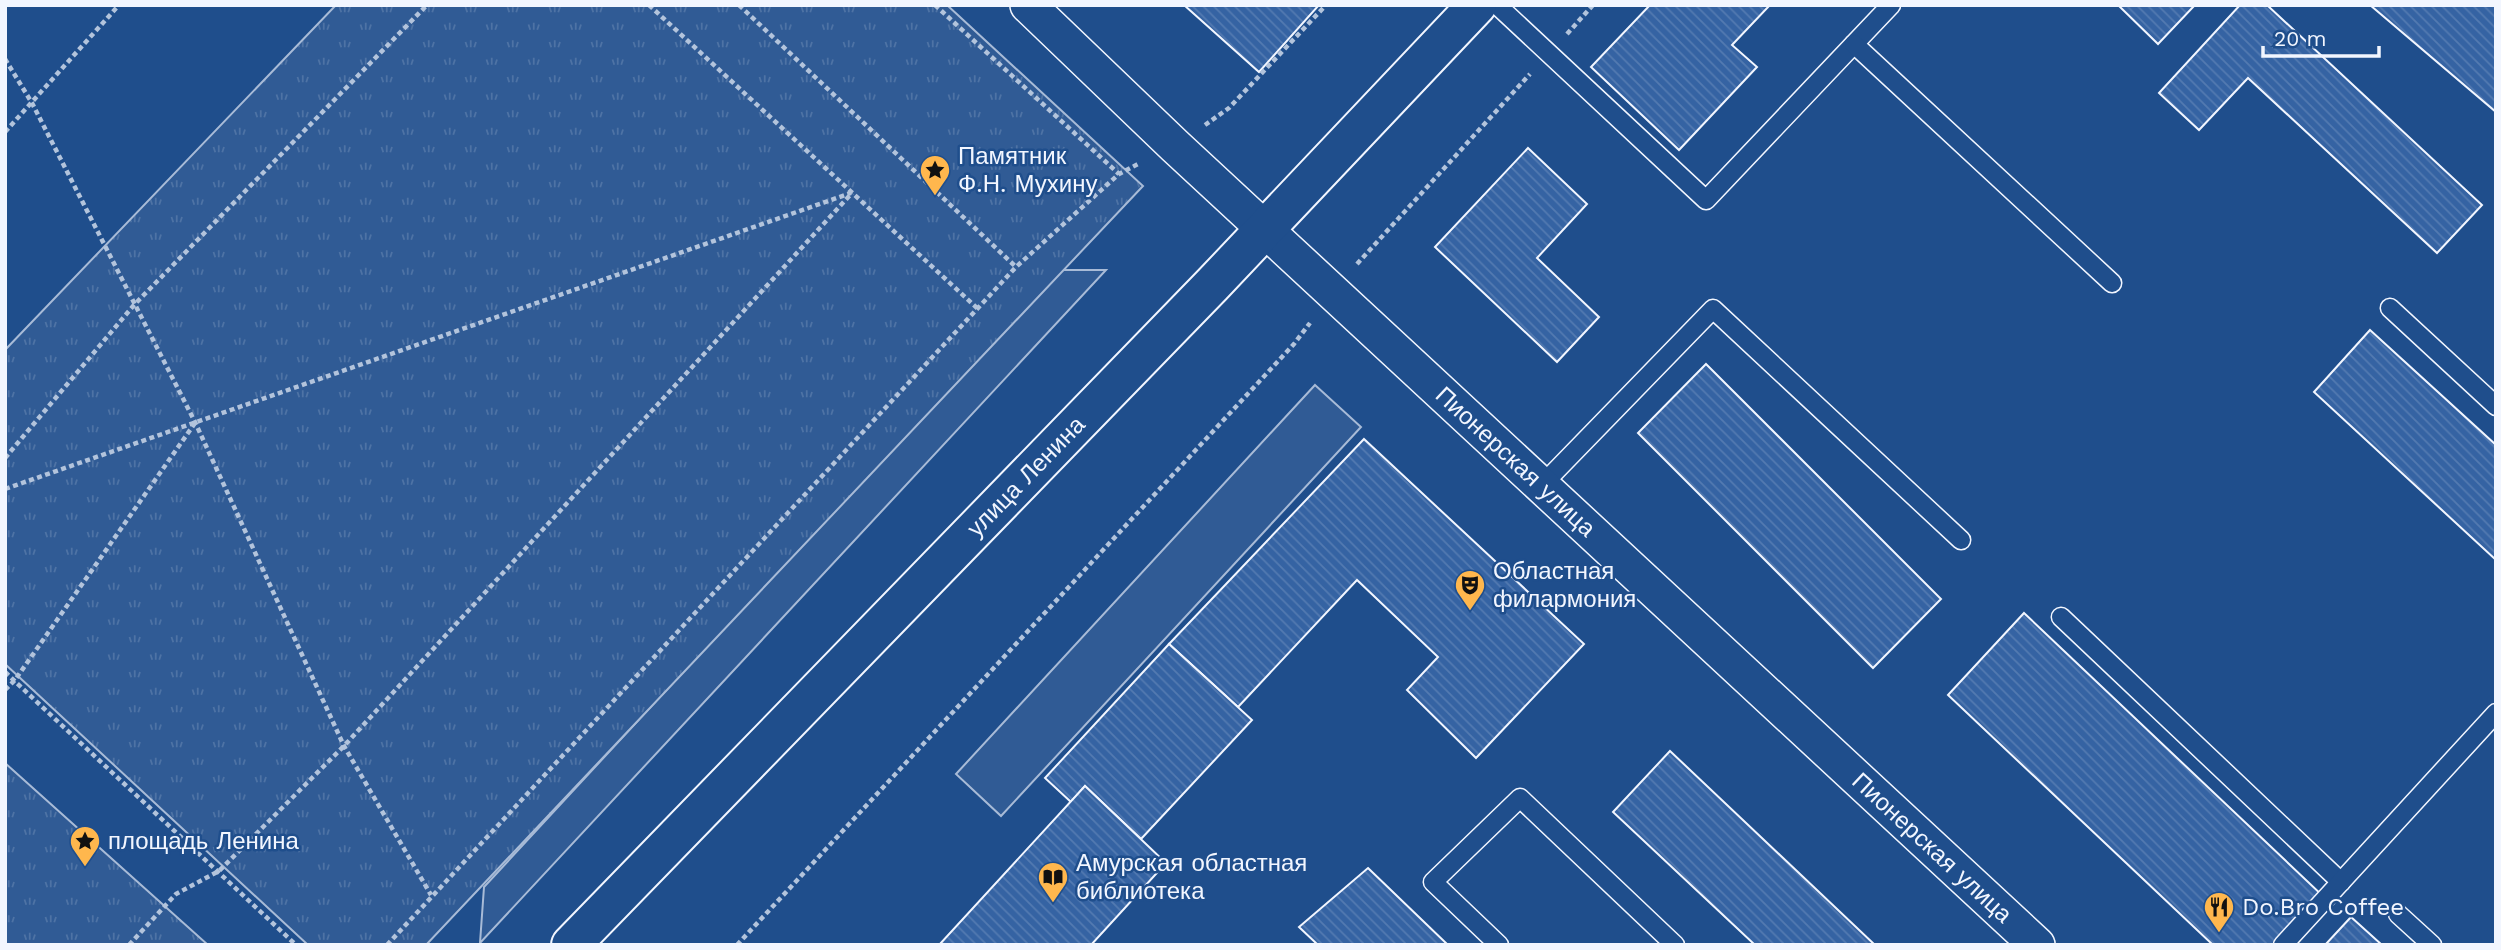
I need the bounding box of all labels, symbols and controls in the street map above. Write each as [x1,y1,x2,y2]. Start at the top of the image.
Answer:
scale bar [2263,14,2378,58]
text: 20 m [2274,26,2326,51]
place label: Памятник Ф.Н. Мухину [958,142,1097,198]
place icon: Памятник Ф.Н. Мухину [918,153,952,197]
street label: Пионерская улица [1430,381,1602,543]
street label: улица Ленина [961,410,1091,542]
place label: Областная филармония [1493,557,1636,613]
theatre icon: Областная филармония [1453,568,1487,612]
street label: Пионерская улица [1846,767,2018,929]
place icon: площадь Ленина [68,824,102,868]
place label: площадь Ленина [108,827,299,855]
place label: Амурская областная библиотека [1076,849,1307,905]
library icon: Амурская областная библиотека [1036,860,1070,904]
restaurant icon: Do.Bro Coffee [2202,890,2236,934]
place label: Do.Bro Coffee [2242,893,2404,921]

